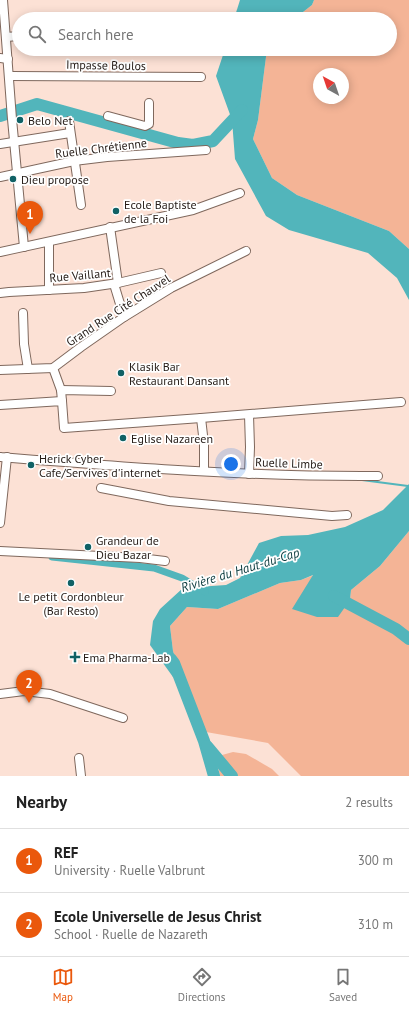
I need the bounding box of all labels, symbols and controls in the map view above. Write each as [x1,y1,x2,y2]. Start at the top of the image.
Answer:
search box [12,12,397,56]
icon: search [26,23,48,45]
text: Search here [58,25,134,44]
street label: Impasse Boulos [66,57,146,73]
north arrow [313,68,349,104]
place label: Belo Net [28,113,72,128]
marker: Belo Net [15,115,25,125]
street label: Ruelle Chrétienne [54,135,148,161]
place label: Dieu propose [21,172,89,187]
marker: Dieu propose [8,174,18,184]
place label: Ecole Baptiste de la Foi [124,197,197,226]
pin: 1 [17,201,43,234]
marker: Ecole Baptiste de la Foi [111,206,121,216]
street label: Rue Vaillant [49,265,111,285]
street label: Grand Rue Cité Chauvel [63,271,173,349]
place label: Klasik Bar Restaurant Dansant [129,359,229,388]
marker: Klasik Bar Restaurant Dansant [116,368,126,378]
place label: Eglise Nazareen [131,431,213,446]
marker: Eglise Nazareen [118,433,128,443]
place label: Herick Cyber Cafe/Servives d'internet [39,451,161,480]
your location [221,454,241,474]
street label: Ruelle Limbe [255,454,323,472]
marker: Herick Cyber Cafe/Servives d'internet [26,460,36,470]
place label: Grandeur de Dieu Bazar [96,533,159,562]
marker: Grandeur de Dieu Bazar [83,542,93,552]
water label: Rivière du Haut-du-Cap [179,544,302,596]
marker: Le petit Cordonbleur (Bar Resto) [66,578,76,588]
place label: Le petit Cordonbleur (Bar Resto) [19,589,123,618]
place label: Ema Pharma-Lab [83,650,170,665]
marker: Ema Pharma-Lab [70,652,80,662]
pin: 2 [16,670,42,703]
text: Nearby [16,791,67,813]
text: 2 results [345,794,393,811]
text: REF [54,843,78,862]
text: 1 [25,852,33,869]
text: 300 m [358,852,393,869]
text: University · Ruelle Valbrunt [54,862,205,879]
text: Ecole Universelle de Jesus Christ [54,907,262,926]
text: 2 [25,916,33,933]
text: 310 m [358,916,393,933]
text: School · Ruelle de Nazareth [54,926,208,943]
tab: Map [52,966,74,1004]
tab: Directions [178,966,225,1004]
tab: Saved [329,966,357,1004]

